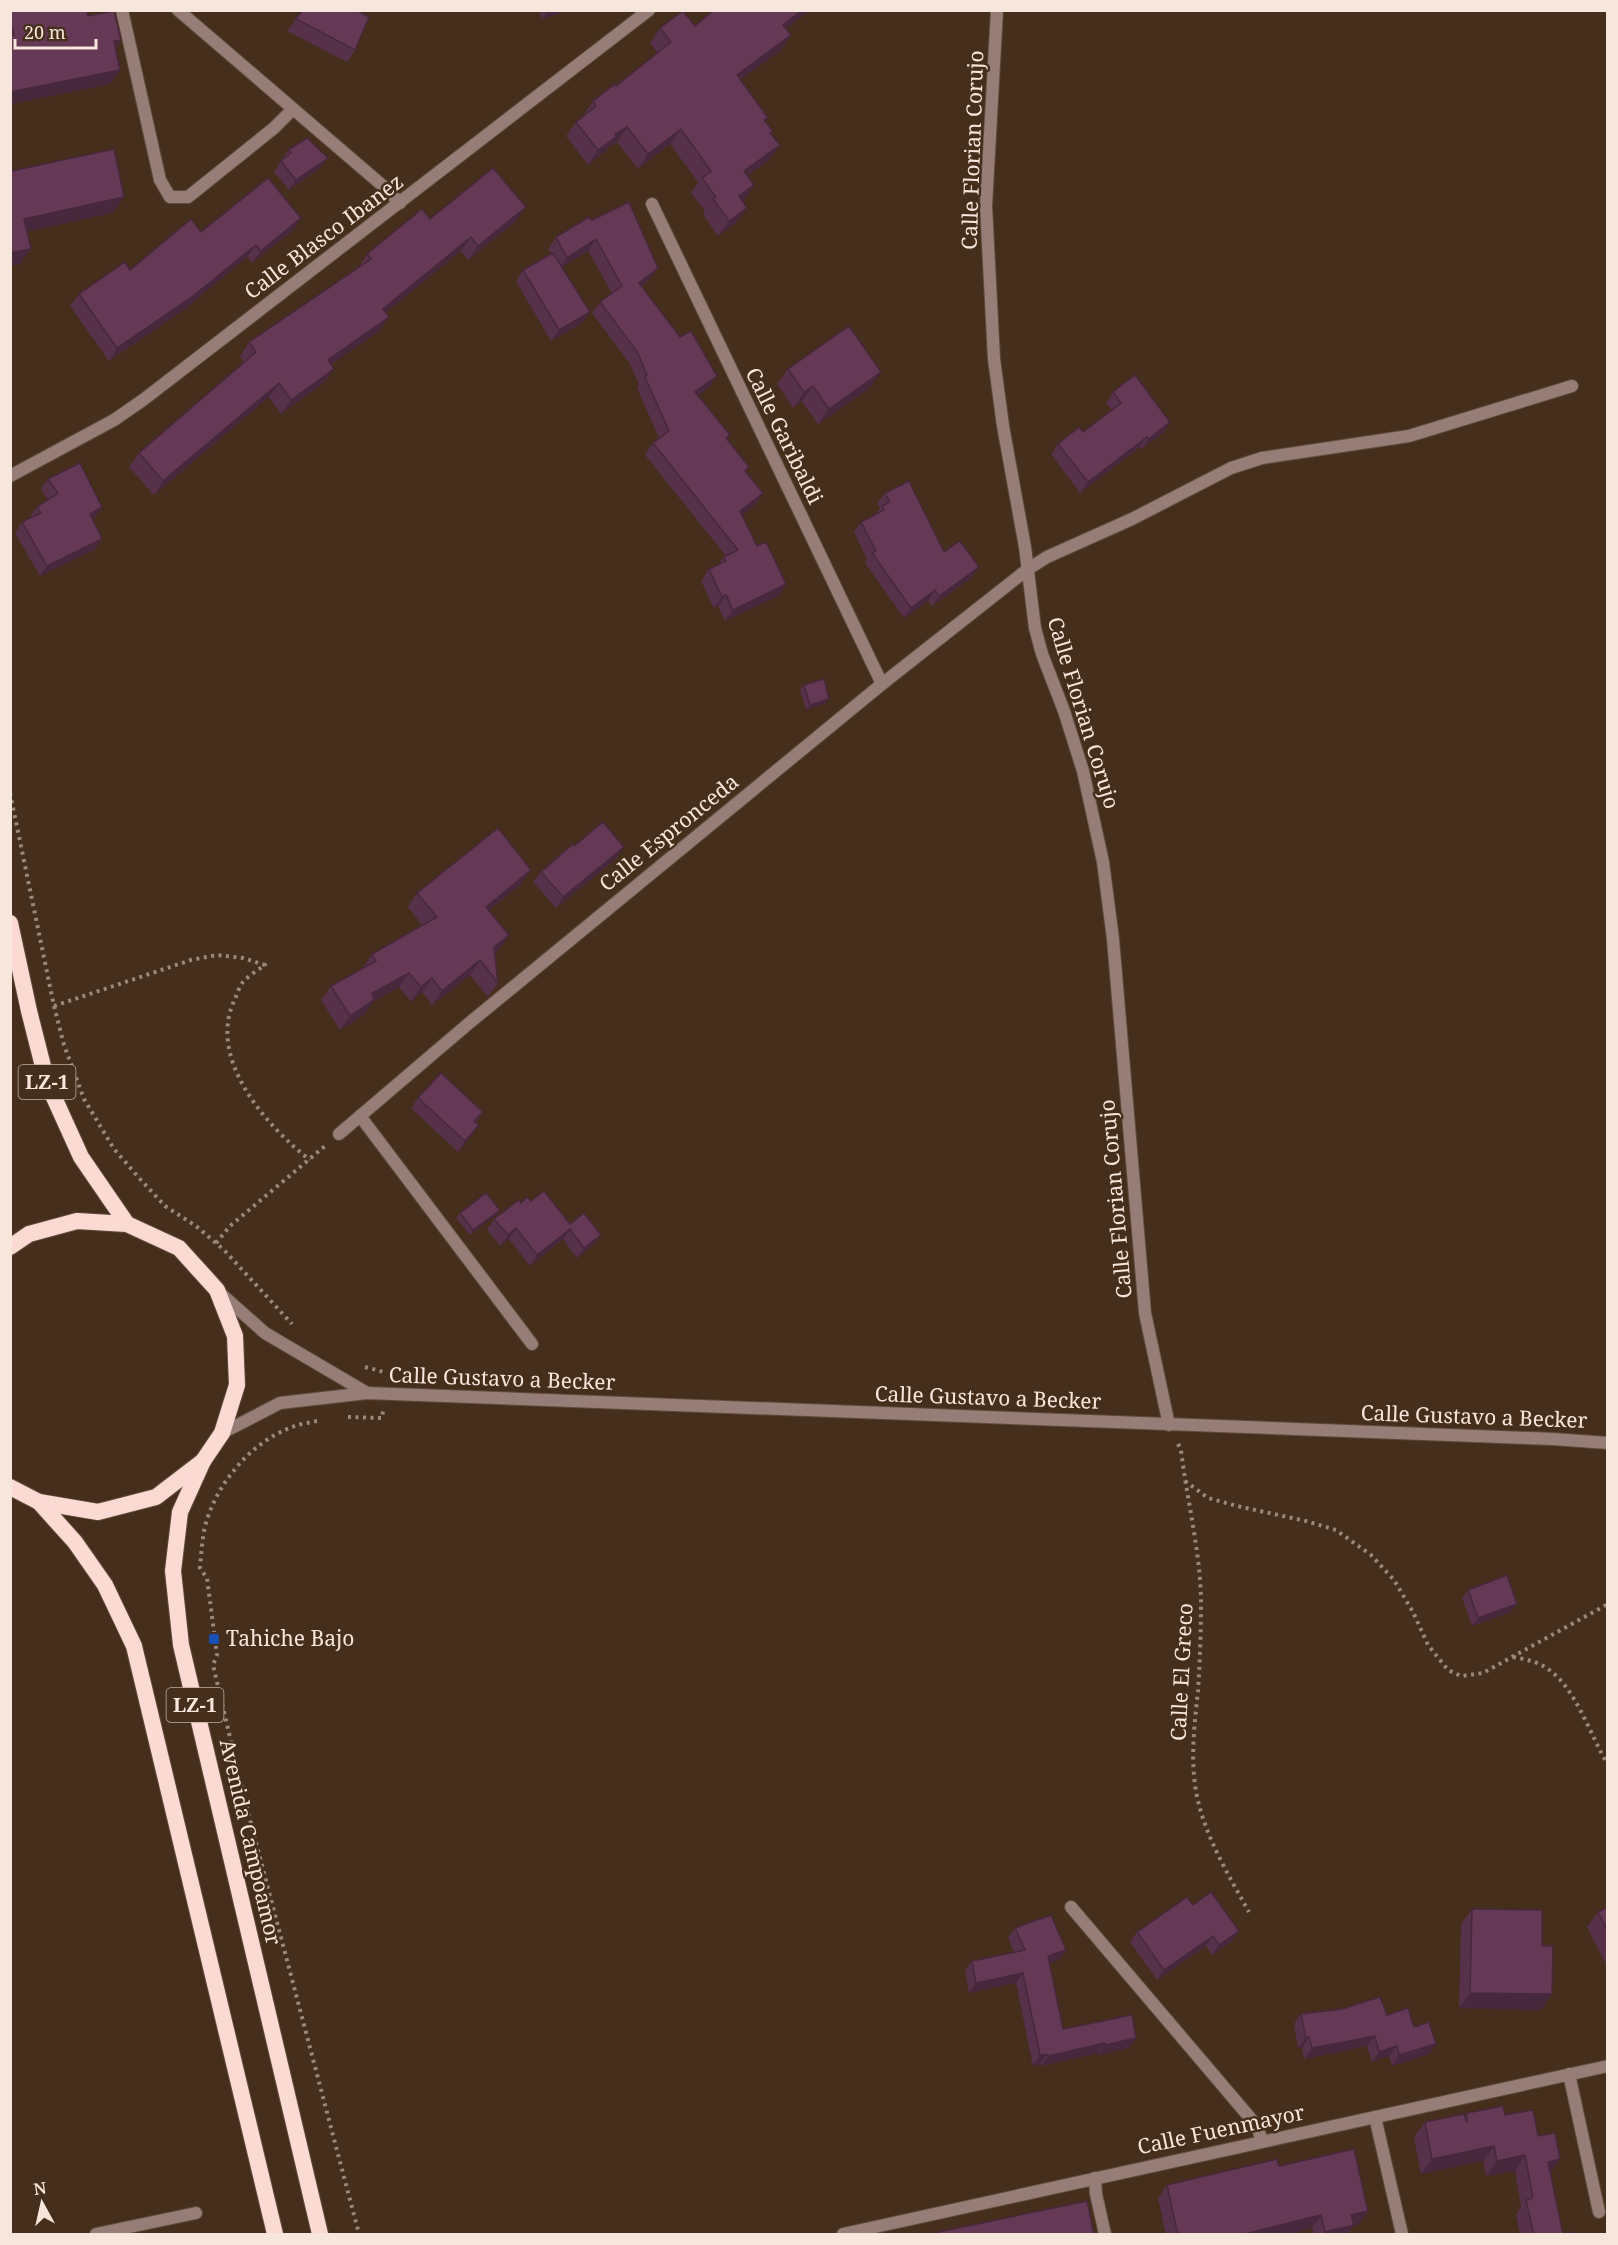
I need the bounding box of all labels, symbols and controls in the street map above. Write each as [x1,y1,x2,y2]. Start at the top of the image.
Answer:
scale bar [15,12,96,50]
text: 20 m [24,20,66,44]
street label: Calle Florian Corujo [955,50,989,250]
street label: Calle Blasco Ibanez [238,167,408,305]
street label: Calle Garibaldi [740,363,830,509]
street label: Calle Florian Corujo [1041,613,1127,812]
street label: Calle Espronceda [593,767,744,897]
road number: LZ-1 [18,1065,76,1099]
street label: Calle Florian Corujo [1092,1098,1138,1300]
street label: Calle Gustavo a Becker [388,1360,616,1396]
street label: Calle Gustavo a Becker [874,1379,1102,1415]
street label: Calle Gustavo a Becker [1360,1398,1588,1434]
street label: Calle El Greco [1163,1602,1199,1742]
place label: Tahiche Bajo [226,1624,354,1652]
marker: Tahiche Bajo [207,1632,221,1646]
road number: LZ-1 [166,1688,224,1722]
street label: Avenida Campoamor [214,1736,288,1948]
street label: Calle Fuenmayor [1135,2098,1307,2160]
north arrow [12,2173,72,2233]
text: N [32,2176,48,2200]

